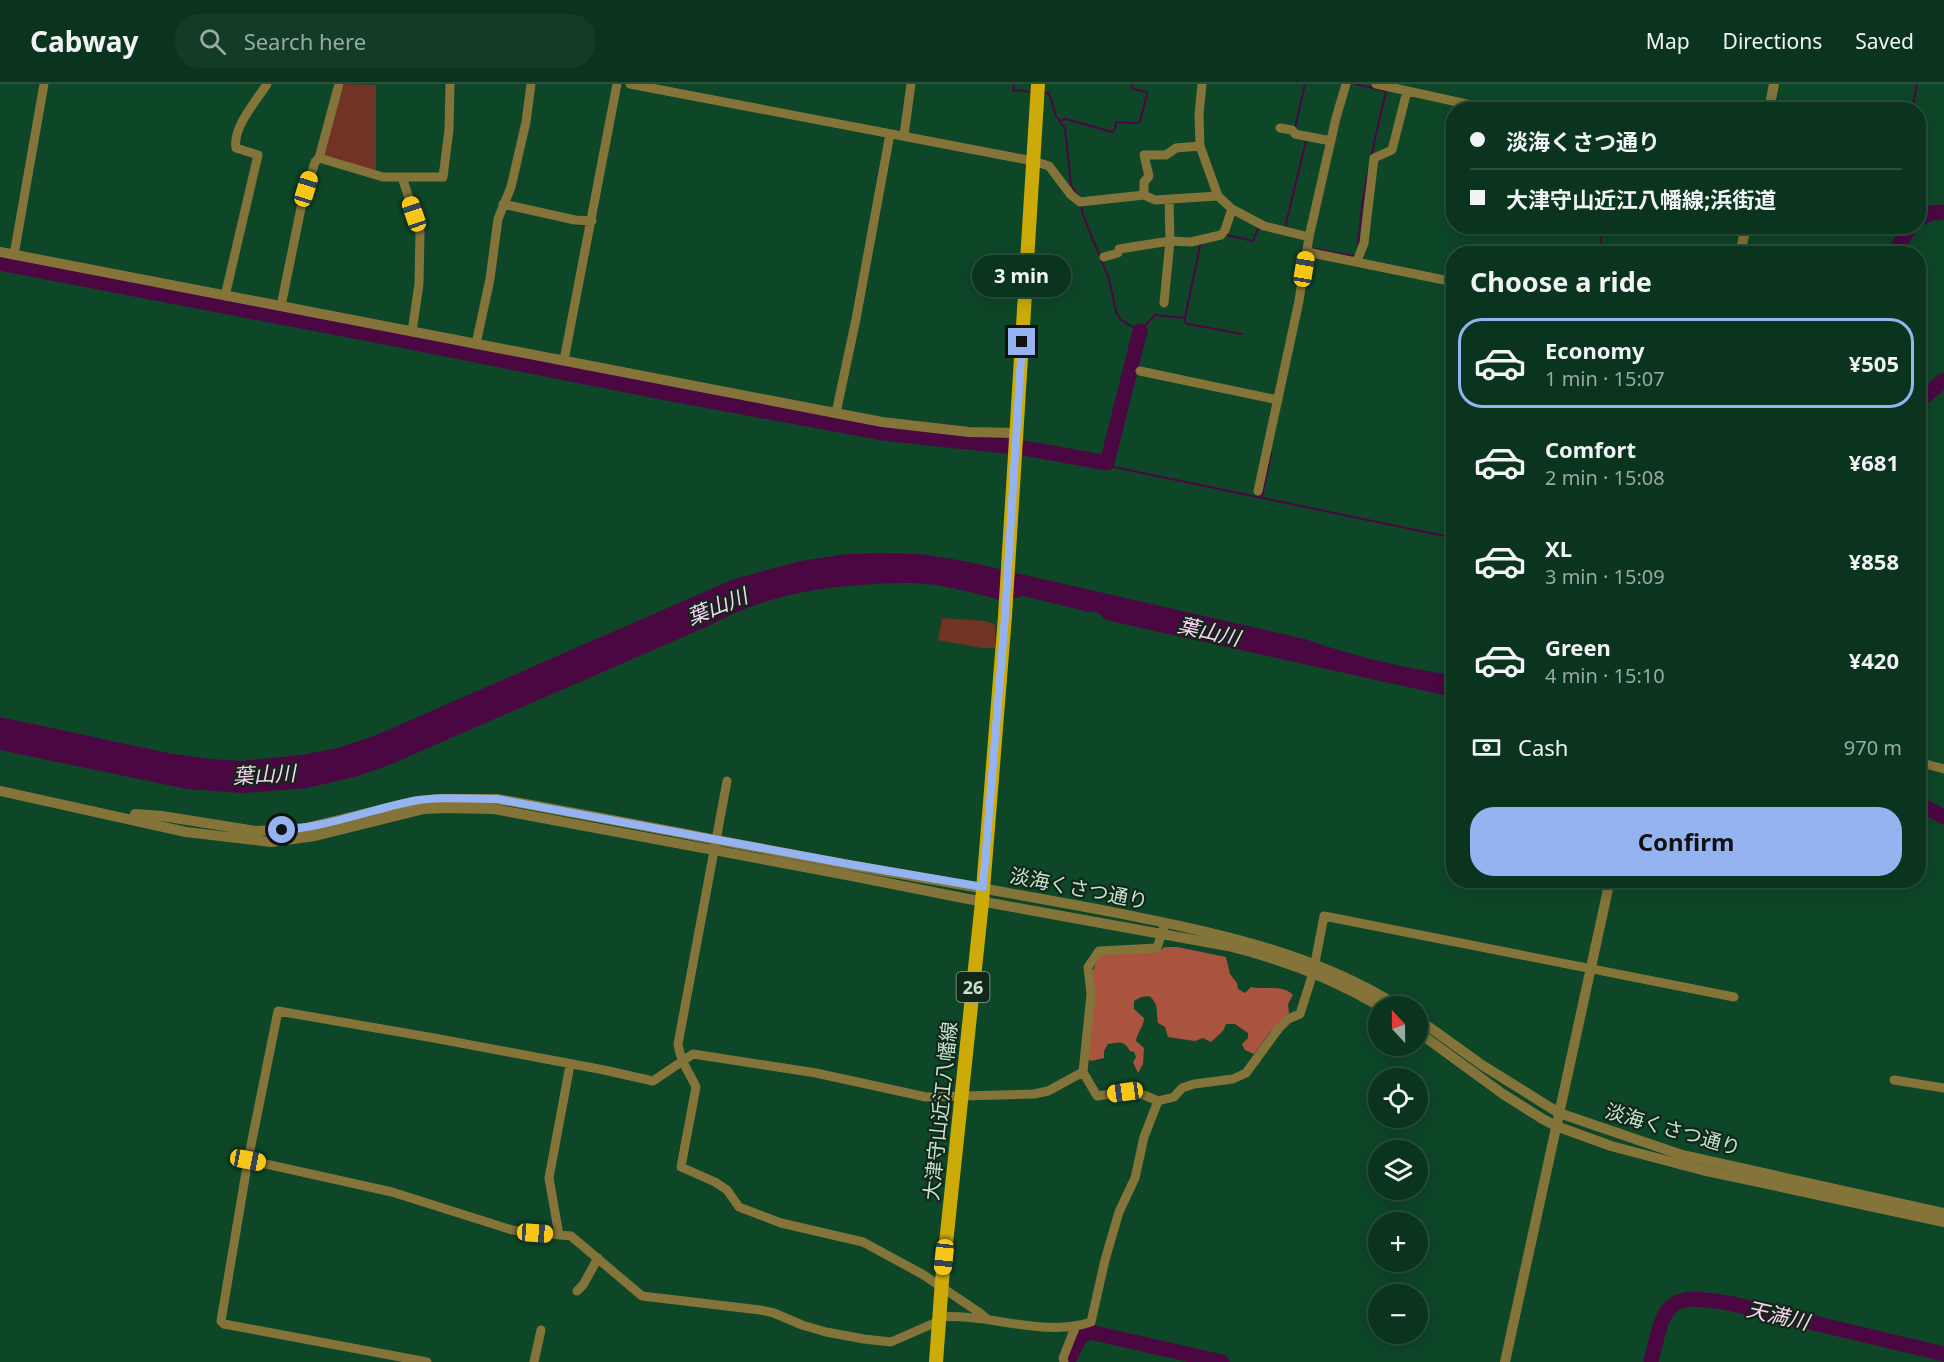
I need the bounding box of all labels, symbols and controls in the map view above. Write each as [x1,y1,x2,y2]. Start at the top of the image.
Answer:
search box [175,14,595,68]
text: Cabway [30,22,139,60]
icon: search [196,25,229,58]
text: Search here [244,26,366,56]
text: Map [1646,27,1690,55]
text: Directions [1723,27,1822,55]
text: Saved [1855,27,1914,55]
text: 淡海くさつ通り [1506,126,1660,156]
car [292,169,320,209]
text: 大津守山近江八幡線;浜街道 [1506,184,1776,214]
car [400,194,428,234]
car [1292,250,1316,288]
callout: 3 min [972,255,1072,297]
text: 3 min [994,262,1049,289]
text: Choose a ride [1470,263,1652,300]
route end [1008,328,1035,355]
text: Economy [1545,335,1644,365]
icon: car [1473,336,1527,390]
text: ¥505 [1849,348,1899,378]
text: 1 min · 15:07 [1545,365,1665,392]
text: Comfort [1545,434,1636,464]
icon: car [1473,435,1527,489]
text: ¥681 [1849,447,1899,477]
text: 2 min · 15:08 [1545,464,1665,491]
text: XL [1545,533,1572,563]
icon: car [1473,534,1527,588]
text: ¥858 [1849,546,1899,576]
text: 3 min · 15:09 [1545,563,1665,590]
water label: 葉山川 [683,580,753,631]
water label: 葉山川 [1175,610,1245,652]
text: Green [1545,632,1611,662]
icon: car [1473,633,1527,687]
text: ¥420 [1849,645,1899,675]
text: 4 min · 15:10 [1545,662,1665,689]
icon: cash [1470,731,1503,764]
text: Cash [1518,732,1568,762]
text: 970 m [1844,734,1902,761]
water label: 葉山川 [232,758,298,790]
button: Confirm [1470,807,1902,876]
route start [268,816,295,843]
street label: 淡海くさつ通り [1008,861,1150,915]
road number: 26 [956,972,990,1002]
north arrow [1368,996,1428,1056]
map controls [1368,996,1428,1344]
street label: 大津守山近江八幡線 [917,1020,963,1202]
button: locate [1368,1068,1428,1128]
car [1106,1081,1144,1103]
street label: 淡海くさつ通り [1602,1097,1744,1161]
button: layers [1368,1140,1428,1200]
car [229,1148,267,1172]
button: + [1368,1212,1428,1272]
car [516,1223,554,1243]
car [933,1238,955,1276]
button: − [1368,1284,1428,1344]
water label: 天満川 [1744,1294,1814,1336]

